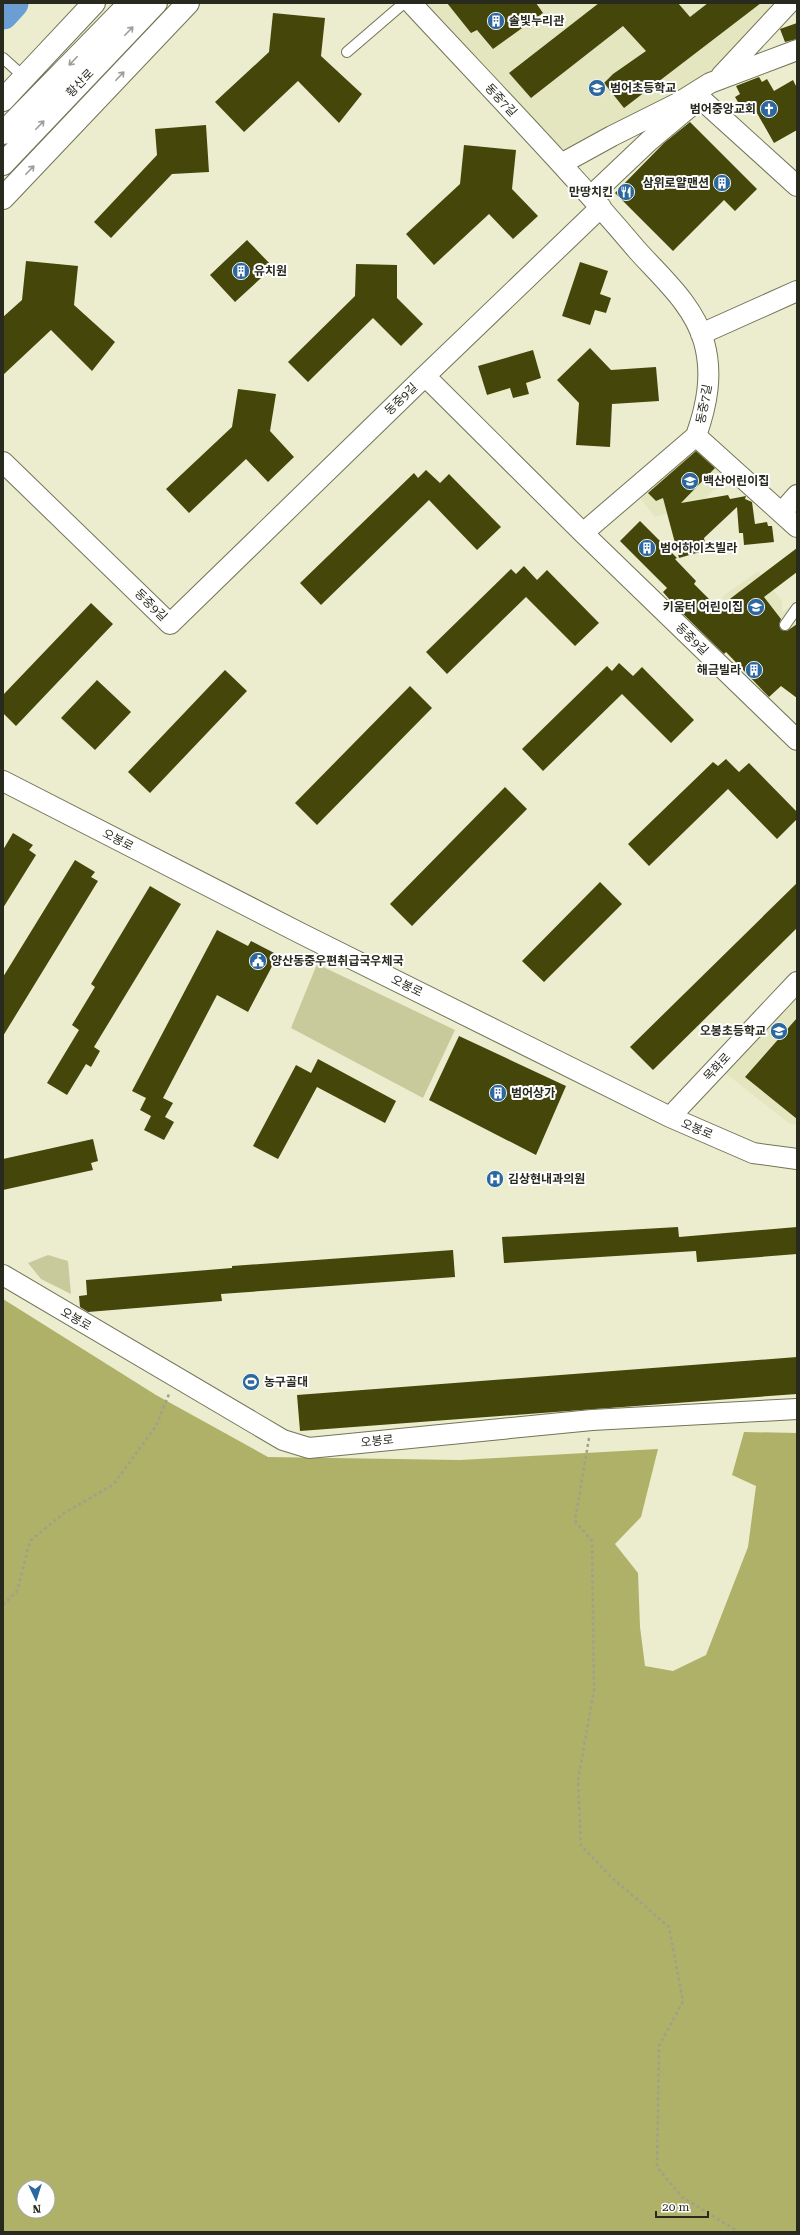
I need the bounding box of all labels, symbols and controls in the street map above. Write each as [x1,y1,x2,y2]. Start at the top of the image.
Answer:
building icon: 솔빛누리관 [486,11,506,31]
place label: 솔빛누리관 [509,14,564,28]
one-way arrow [125,26,134,36]
one-way arrow [69,56,78,66]
street label: 황산로 [63,66,97,100]
one-way arrow [115,71,124,81]
school or university icon: 범어초등학교 [587,78,607,98]
street label: 동중7길 [482,81,520,119]
place label: 범어초등학교 [610,81,676,95]
church icon: 범어중앙교회 [759,99,779,119]
place label: 범어중앙교회 [690,102,756,116]
one-way arrow [35,120,44,130]
one-way arrow [25,165,35,175]
building icon: 삼위로얄맨션 [712,173,732,193]
place label: 삼위로얄맨션 [643,176,709,190]
restaurant icon: 만땅치킨 [616,182,636,202]
place label: 만땅치킨 [569,185,613,199]
building icon: 유치원 [231,261,251,281]
place label: 유치원 [254,264,287,278]
street label: 동중9길 [382,380,420,418]
street label: 동중7길 [693,383,715,425]
school or university icon: 백산어린이집 [680,471,700,491]
place label: 백산어린이집 [703,474,769,488]
building icon: 범어하이츠빌라 [637,538,657,558]
place label: 범어하이츠빌라 [660,541,737,555]
street label: 동중9길 [132,586,170,624]
school or university icon: 키움터 어린이집 [746,597,766,617]
place label: 키움터 어린이집 [663,600,743,614]
street label: 동중9길 [673,620,711,658]
building icon: 해금빌라 [744,660,764,680]
place label: 해금빌라 [697,663,741,677]
street label: 오봉로 [100,826,136,854]
public building icon: 양산동중우편취급국우체국 [248,951,268,971]
place label: 양산동중우편취급국우체국 [271,954,403,968]
street label: 오봉로 [389,972,425,1000]
school or university icon: 오봉초등학교 [769,1021,789,1041]
place label: 오봉초등학교 [700,1024,766,1038]
street label: 목화로 [701,1050,733,1084]
building icon: 범어상가 [488,1083,508,1103]
place label: 범어상가 [511,1086,555,1100]
street label: 오봉로 [679,1116,715,1142]
hospital icon: 김상현내과의원 [485,1169,505,1189]
place label: 김상현내과의원 [508,1172,585,1186]
street label: 오봉로 [58,1305,94,1333]
sports icon: 농구골대 [241,1372,261,1392]
place label: 농구골대 [264,1375,308,1389]
street label: 오봉로 [360,1432,394,1450]
north arrow [16,2179,56,2219]
scale bar [656,2193,708,2219]
text: 20 m [662,2200,689,2214]
text: N [31,2202,41,2215]

